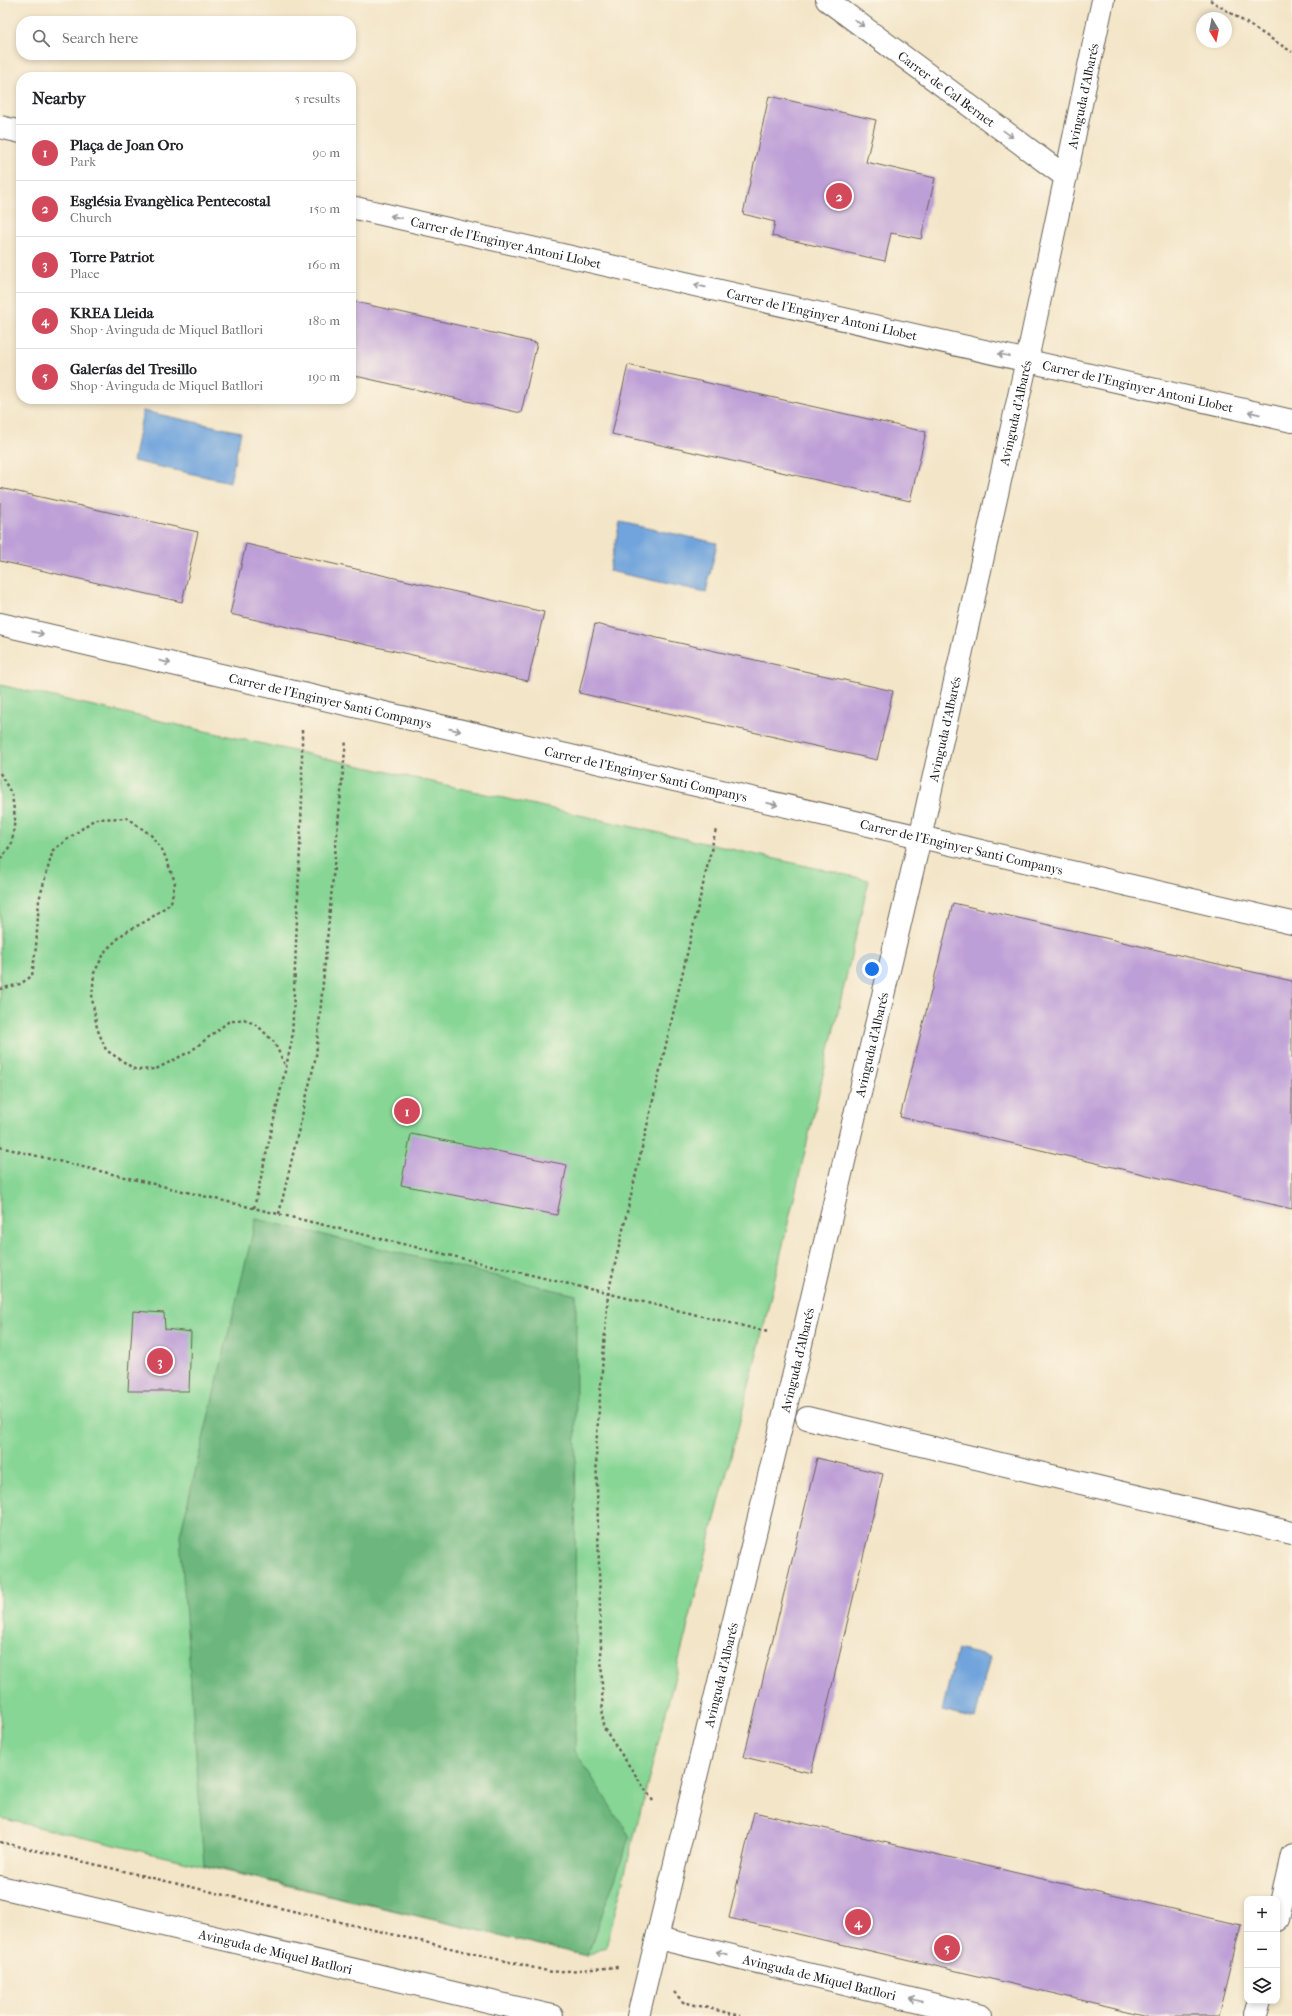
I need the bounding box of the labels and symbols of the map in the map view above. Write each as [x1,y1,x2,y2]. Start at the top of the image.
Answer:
north arrow [1196,12,1232,48]
one-way arrow [853,19,864,27]
street label: Avinguda d'Albarés [1065,42,1102,151]
street label: Carrer de Cal Bernet [895,48,998,130]
one-way arrow [1003,130,1014,138]
pin: 2 [826,181,852,211]
one-way arrow [390,213,403,221]
street label: Carrer de l'Enginyer Antoni Llobet [409,214,603,272]
one-way arrow [694,282,707,290]
street label: Carrer de l'Enginyer Antoni Llobet [725,286,919,344]
one-way arrow [998,351,1011,359]
street label: Carrer de l'Enginyer Antoni Llobet [1041,357,1235,415]
street label: Avinguda d'Albarés [996,359,1035,468]
one-way arrow [1248,408,1261,416]
one-way arrow [31,630,44,637]
one-way arrow [158,659,171,667]
street label: Carrer de l'Enginyer Santi Companys [227,670,433,732]
street label: Avinguda d'Albarés [926,675,964,784]
one-way arrow [448,727,461,734]
street label: Carrer de l'Enginyer Santi Companys [543,743,749,805]
one-way arrow [766,800,779,808]
street label: Carrer de l'Enginyer Santi Companys [859,816,1065,878]
your location [862,959,882,979]
street label: Avinguda d'Albarés [852,991,892,1100]
pin: 1 [394,1096,420,1126]
street label: Avinguda d'Albarés [777,1306,817,1415]
pin: 3 [147,1346,173,1376]
street label: Avinguda d'Albarés [701,1621,741,1730]
pin: 4 [845,1907,871,1937]
street label: Avinguda de Miquel Batllori [196,1926,354,1977]
pin: 5 [934,1933,960,1963]
one-way arrow [716,1949,729,1957]
street label: Avinguda de Miquel Batllori [740,1951,898,2003]
one-way arrow [910,1996,923,2004]

